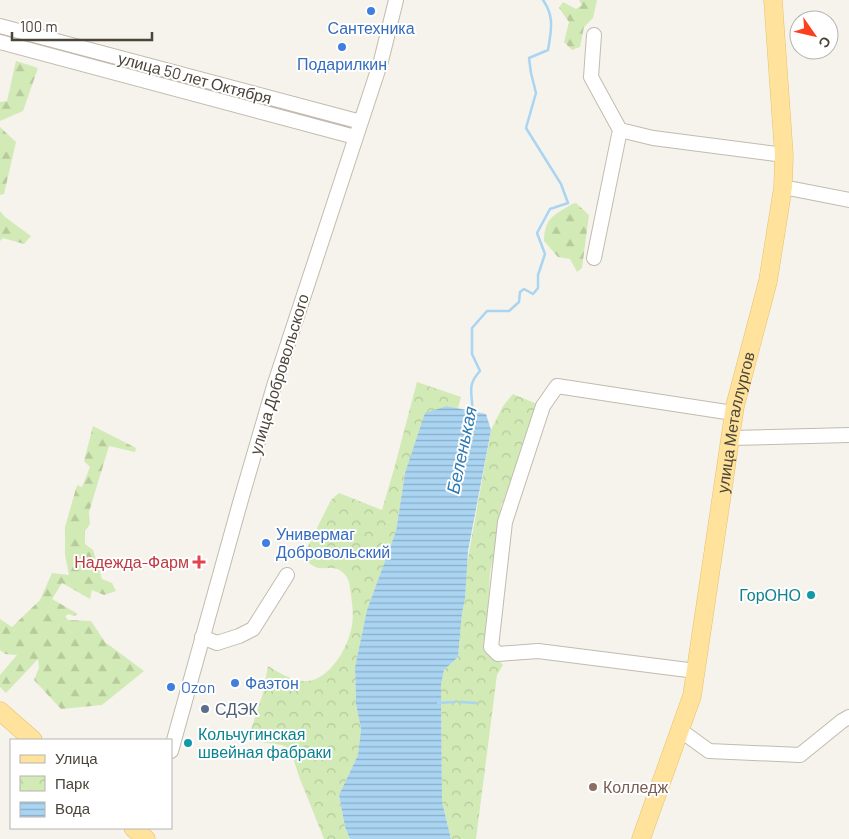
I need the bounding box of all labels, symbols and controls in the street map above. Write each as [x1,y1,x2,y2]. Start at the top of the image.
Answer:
marker: Сантехника [365,5,377,17]
scale bar [12,10,152,42]
north arrow [789,10,839,60]
text: 100 m [20,17,58,35]
place label: Сантехника [327,18,415,37]
text: С [815,34,835,51]
marker: Подарилкин [336,41,348,53]
street label: улица 50 лет Октября [116,48,274,107]
place label: Подарилкин [297,54,387,73]
street label: улица Добровольского [245,291,312,457]
street label: улица Металлургов [712,350,758,494]
water label: Беленькая [441,404,481,496]
place label: Универмаг Добровольский [276,524,390,561]
marker: Универмаг Добровольский [260,537,272,549]
place label: Надежда-Фарм [74,552,189,571]
marker: Надежда-Фарм [193,556,205,568]
place label: ГорОНО [739,585,801,604]
marker: ГорОНО [805,589,817,601]
place label: Фаэтон [245,673,299,692]
place label: Ozon [181,677,215,696]
marker: Фаэтон [229,677,241,689]
marker: Ozon [165,681,177,693]
place label: СДЭК [215,699,259,718]
marker: СДЭК [199,703,211,715]
place label: Кольчугинская швейная фабраки [198,724,332,761]
marker: Кольчугинская швейная фабраки [182,737,194,749]
legend [10,739,172,829]
text: Улица [55,749,98,767]
text: Парк [55,774,89,792]
place label: Колледж [603,777,668,796]
marker: Колледж [587,781,599,793]
text: Вода [55,799,91,817]

